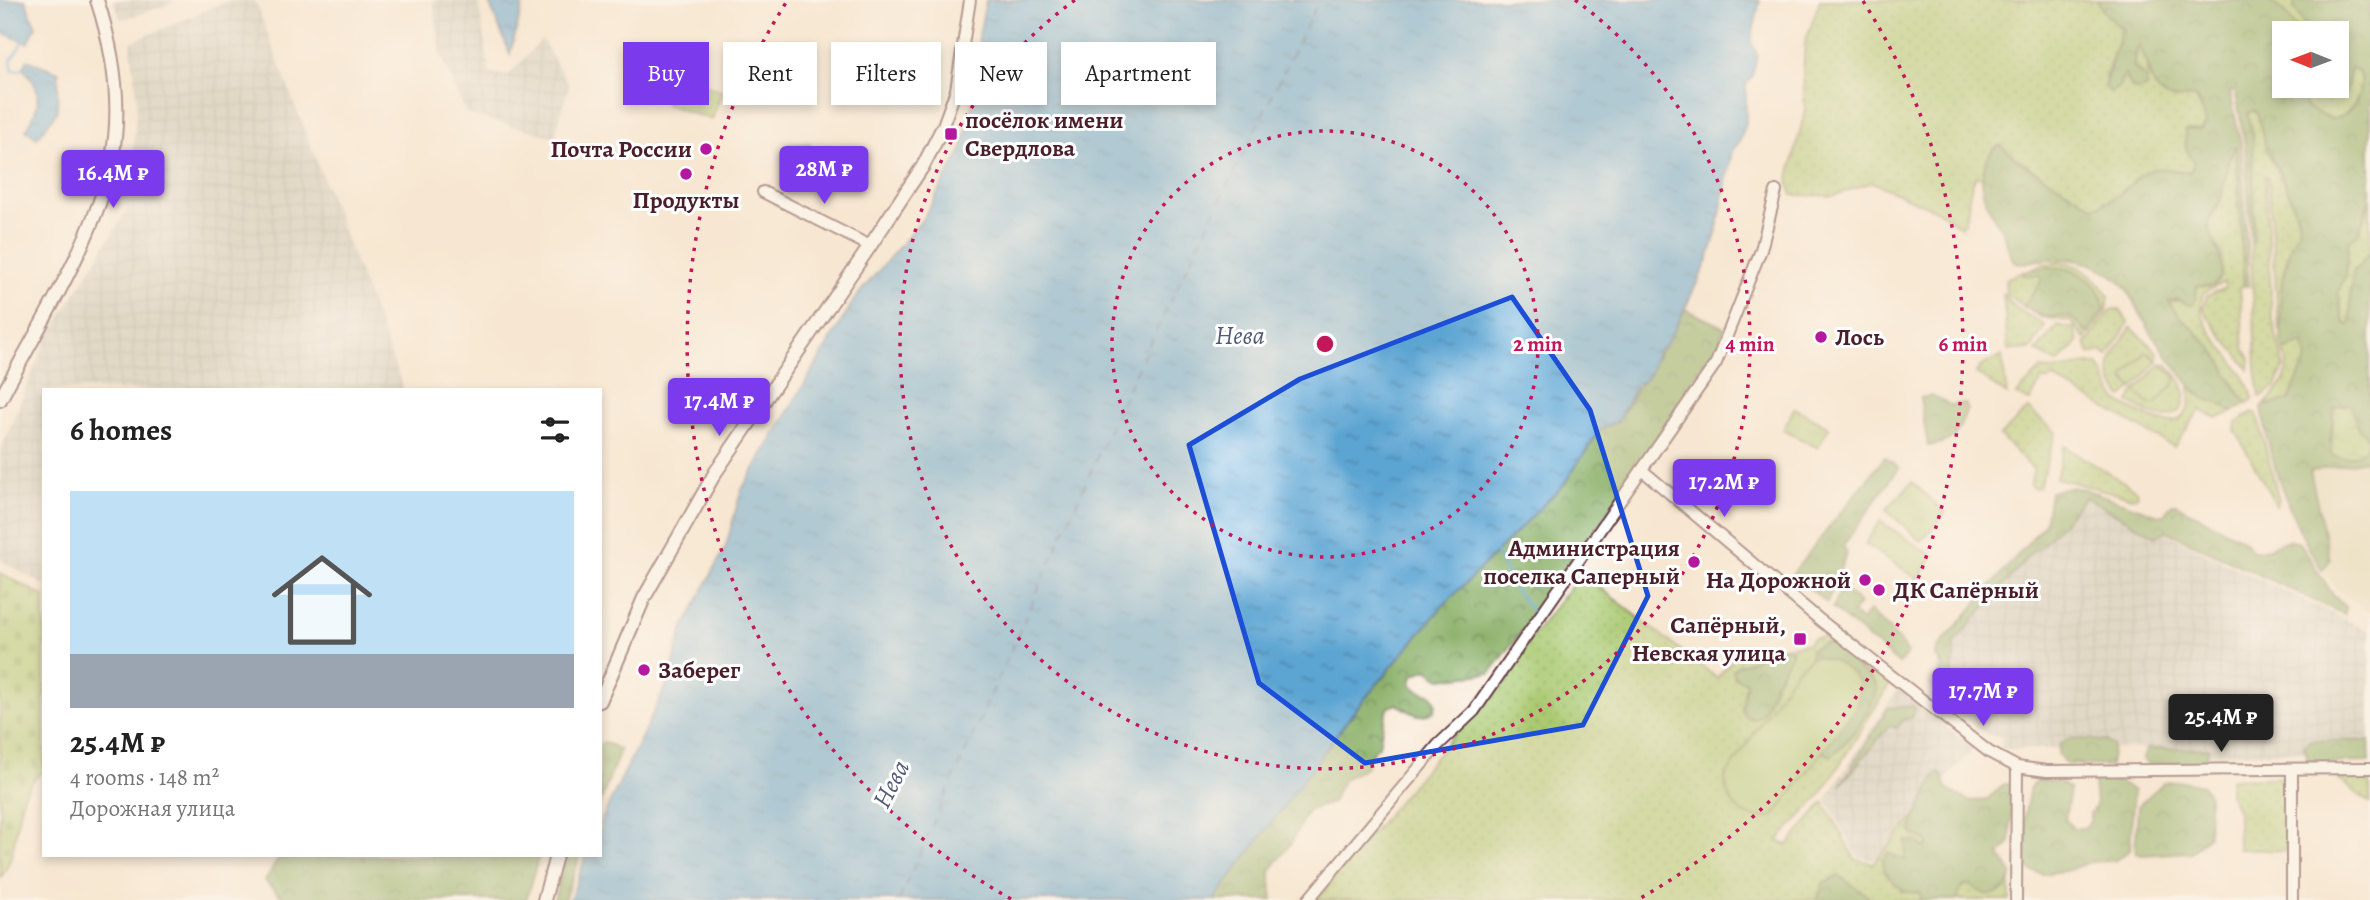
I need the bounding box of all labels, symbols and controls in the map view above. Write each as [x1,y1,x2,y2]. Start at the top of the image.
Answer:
north arrow [2272,21,2348,98]
map controls [2272,21,2349,98]
chip: Buy [623,42,709,105]
chip: Rent [723,42,817,105]
chip: Filters [831,42,941,105]
chip: New [955,42,1047,105]
chip: Apartment [1061,42,1216,105]
place label: посёлок имени Свердлова [965,104,1124,164]
marker: посёлок имени Свердлова [943,126,959,142]
place label: Почта России [550,133,692,165]
marker: Почта России [698,141,714,157]
pin: 28M ₽ [775,146,873,206]
pin: 16.4M ₽ [48,150,178,210]
text: 28M ₽ [795,153,853,184]
text: 16.4M ₽ [77,157,149,188]
marker: Продукты [678,166,694,182]
place label: Продукты [633,184,739,216]
water label: Нева [1215,318,1265,353]
place label: Лось [1835,321,1884,353]
marker: Лось [1813,329,1829,345]
text: 2 min [1513,330,1563,358]
text: 4 min [1725,330,1775,358]
text: 6 min [1939,330,1988,358]
centre of rings [1313,332,1337,356]
pin: 17.4M ₽ [654,378,784,438]
text: 17.4M ₽ [684,385,754,416]
text: 6 homes [70,410,172,450]
icon: filters [536,411,574,449]
pin: 17.2M ₽ [1659,460,1789,519]
text: 17.2M ₽ [1689,466,1759,497]
place label: Администрация поселка Саперный [1483,532,1680,592]
icon: home [259,537,385,663]
marker: Администрация поселка Саперный [1686,554,1702,570]
place label: На Дорожной [1706,564,1851,596]
marker: На Дорожной [1857,572,1873,588]
place label: ДК Сапёрный [1893,574,2039,606]
marker: ДК Сапёрный [1871,582,1887,598]
place label: Сапёрный, Невская улица [1632,609,1787,669]
marker: Сапёрный, Невская улица [1792,631,1808,647]
place label: Заберег [658,654,741,686]
marker: Заберег [636,662,652,678]
pin: 17.7M ₽ [1918,668,2048,728]
text: 17.7M ₽ [1948,675,2018,706]
pin: 25.4M ₽ [2156,694,2286,754]
text: 25.4M ₽ [2184,701,2258,732]
text: 25.4M ₽ [70,722,165,762]
water label: Нева [864,754,918,814]
text: 4 rooms · 148 m² [70,762,219,793]
text: Дорожная улица [70,793,235,824]

